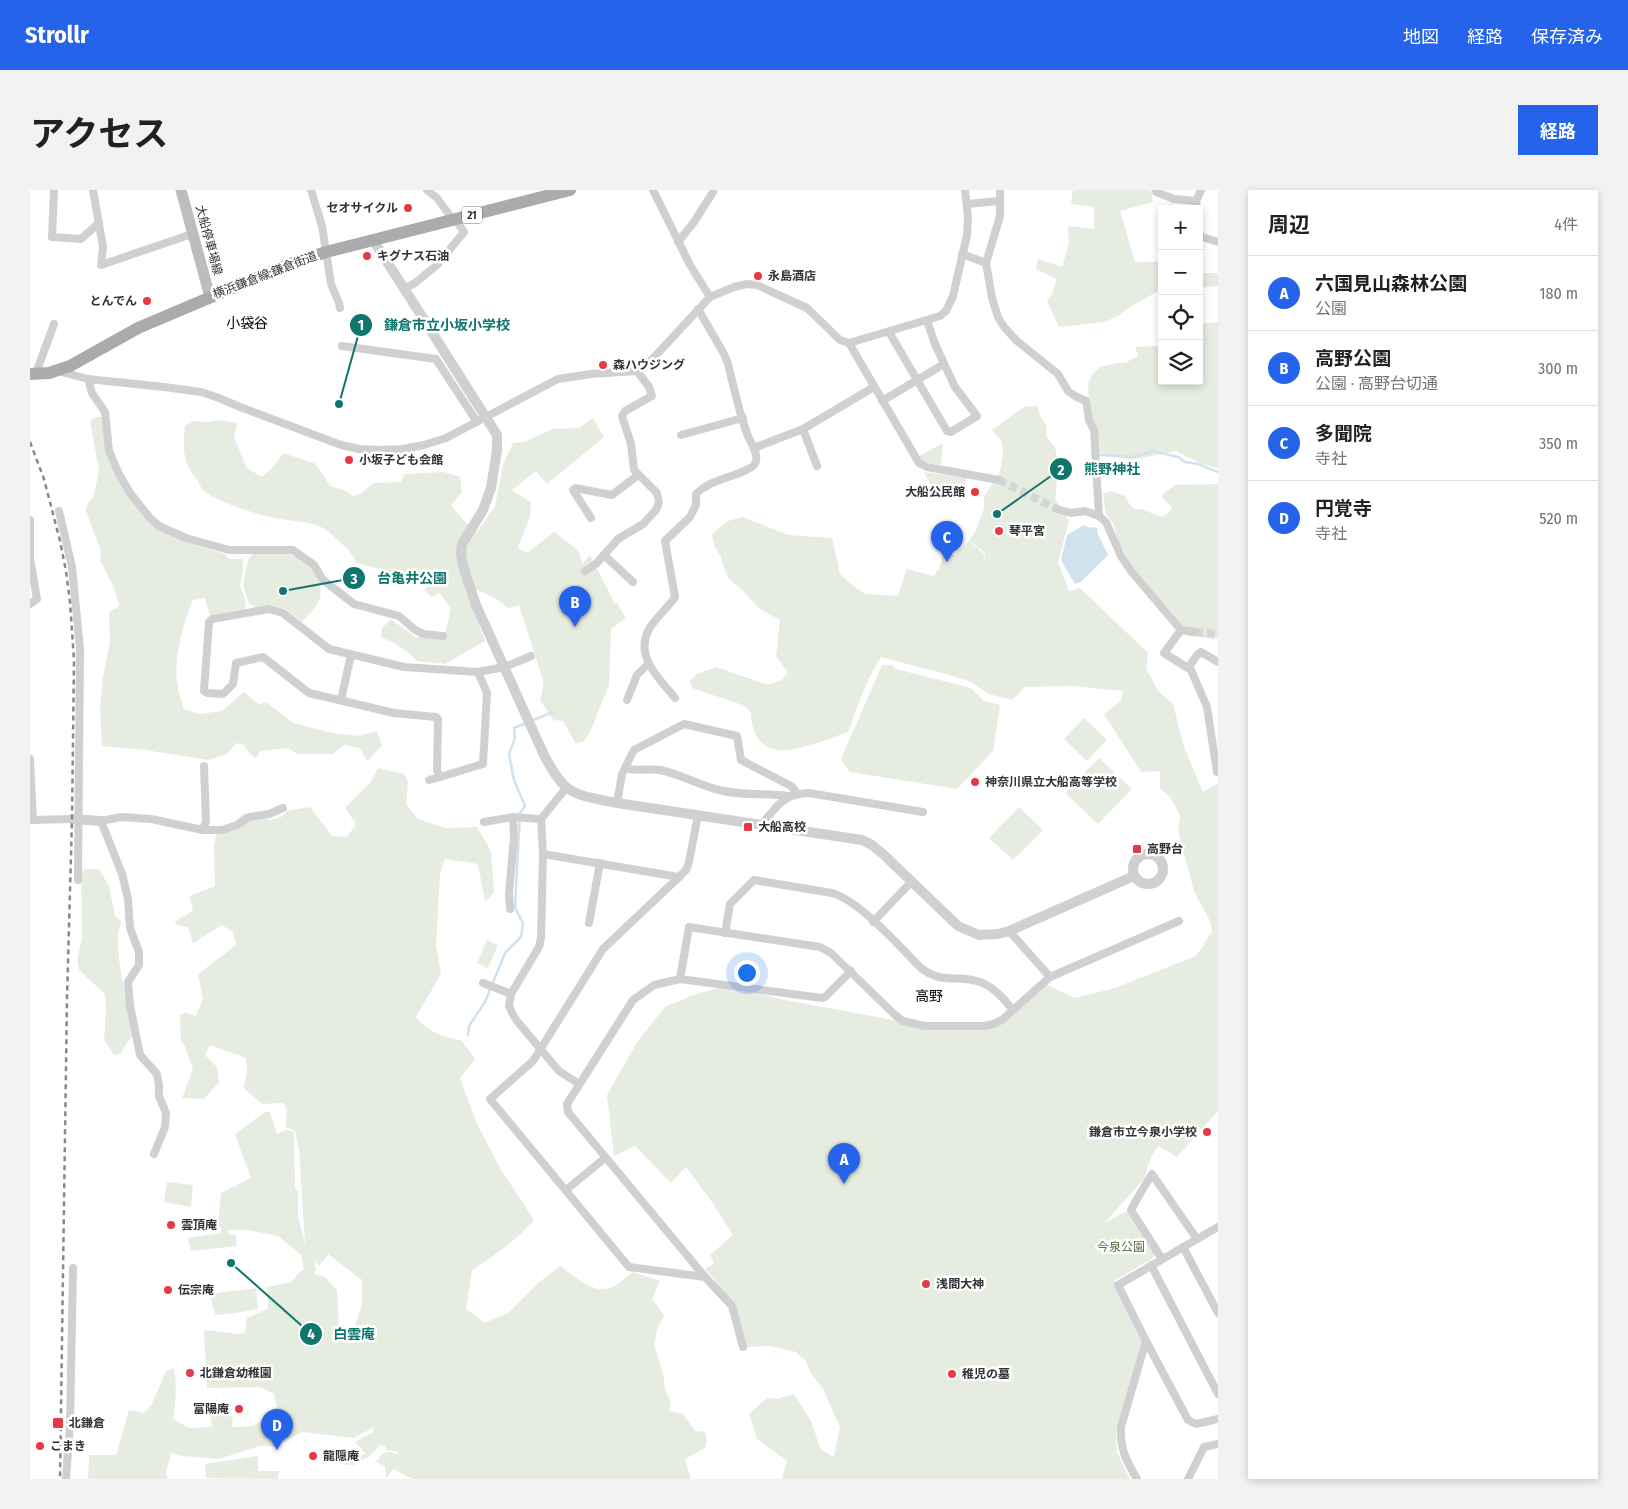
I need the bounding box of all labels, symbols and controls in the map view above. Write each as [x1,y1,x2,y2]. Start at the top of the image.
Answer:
text: Strollr [25,21,89,49]
text: 地図 [1403,26,1439,48]
text: 経路 [1467,26,1503,48]
text: 保存済み [1531,26,1603,48]
button: 経路 [1518,105,1598,155]
text: アクセス [30,113,168,155]
place label: セオサイクル [327,201,398,215]
marker: セオサイクル [402,202,414,214]
street label: 大船停車場線 [193,203,225,277]
map controls [1158,205,1203,385]
button: + [1158,205,1203,250]
road number: 21 [462,206,482,224]
text: 周辺 [1268,212,1310,238]
text: 4件 [1554,215,1578,234]
street label: 横浜鎌倉線;鎌倉街道 [211,249,319,301]
place label: キグナス石油 [377,249,449,263]
marker: キグナス石油 [361,250,373,262]
button: − [1158,250,1203,295]
place label: 永島酒店 [768,269,816,283]
marker: 永島酒店 [752,270,764,282]
text: 六国見山森林公園 [1315,272,1467,295]
text: A [1280,284,1288,303]
text: 180 m [1539,284,1578,303]
place label: とんでん [90,294,137,308]
marker: とんでん [141,295,153,307]
button: locate [1158,295,1203,340]
text: 公園 [1315,299,1347,318]
callout: 鎌倉市立小坂小学校 [349,311,520,340]
district label: 小袋谷 [226,315,268,332]
text: 1 [358,316,364,334]
text: 鎌倉市立小坂小学校 [384,317,510,334]
button: layers [1158,340,1203,385]
text: 高野公園 [1315,347,1391,370]
place label: 森ハウジング [613,358,685,372]
marker: 森ハウジング [597,359,609,371]
text: B [1280,359,1288,378]
text: 300 m [1538,359,1578,378]
text: 公園 · 高野台切通 [1315,374,1438,393]
text: 多聞院 [1315,422,1372,445]
text: C [1280,434,1288,453]
text: 350 m [1539,434,1578,453]
text: 寺社 [1315,449,1347,468]
place label: 小坂子ども会館 [359,453,443,467]
marker: 小坂子ども会館 [343,454,355,466]
callout: 熊野神社 [1049,455,1150,484]
text: 2 [1057,461,1065,479]
text: 熊野神社 [1084,461,1140,478]
place label: 大船公民館 [905,485,965,499]
marker: 大船公民館 [969,486,981,498]
text: 円覚寺 [1315,497,1372,520]
text: D [1279,509,1289,528]
text: 520 m [1539,509,1578,528]
pin: C [931,521,963,562]
place label: 琴平宮 [1009,524,1045,538]
text: 寺社 [1315,524,1347,543]
marker: 琴平宮 [993,525,1005,537]
callout: 台亀井公園 [342,564,457,593]
text: 3 [349,570,358,588]
text: 台亀井公園 [377,570,447,587]
pin: B [559,586,591,627]
place label: 神奈川県立大船高等学校 [985,775,1117,789]
marker: 神奈川県立大船高等学校 [969,776,981,788]
place label: 大船高校 [758,820,806,834]
marker: 大船高校 [742,821,754,833]
place label: 高野台 [1147,842,1183,856]
marker: 高野台 [1131,843,1143,855]
your location [734,960,760,986]
district label: 高野 [915,988,943,1005]
place label: 鎌倉市立今泉小学校 [1089,1125,1197,1139]
marker: 鎌倉市立今泉小学校 [1201,1126,1213,1138]
pin: A [828,1143,860,1184]
place label: 雲頂庵 [181,1218,217,1232]
marker: 雲頂庵 [165,1219,177,1231]
park label: 今泉公園 [1097,1240,1145,1254]
place label: 浅間大神 [936,1277,984,1291]
marker: 浅間大神 [920,1278,932,1290]
place label: 伝宗庵 [178,1283,214,1297]
marker: 伝宗庵 [162,1284,174,1296]
callout: 白雲庵 [298,1320,385,1349]
text: 4 [307,1325,315,1343]
text: 白雲庵 [333,1326,375,1343]
place label: 北鎌倉幼稚園 [200,1366,272,1380]
marker: 北鎌倉幼稚園 [184,1367,196,1379]
place label: 稚児の墓 [962,1367,1010,1381]
marker: 稚児の墓 [946,1368,958,1380]
place label: 富陽庵 [193,1402,229,1416]
marker: 富陽庵 [233,1403,245,1415]
pin: D [261,1409,293,1450]
marker: 北鎌倉 [51,1416,65,1430]
place label: 北鎌倉 [69,1416,105,1430]
place label: こまき [50,1439,86,1453]
marker: こまき [34,1440,46,1452]
place label: 龍隠庵 [323,1449,359,1463]
marker: 龍隠庵 [307,1450,319,1462]

